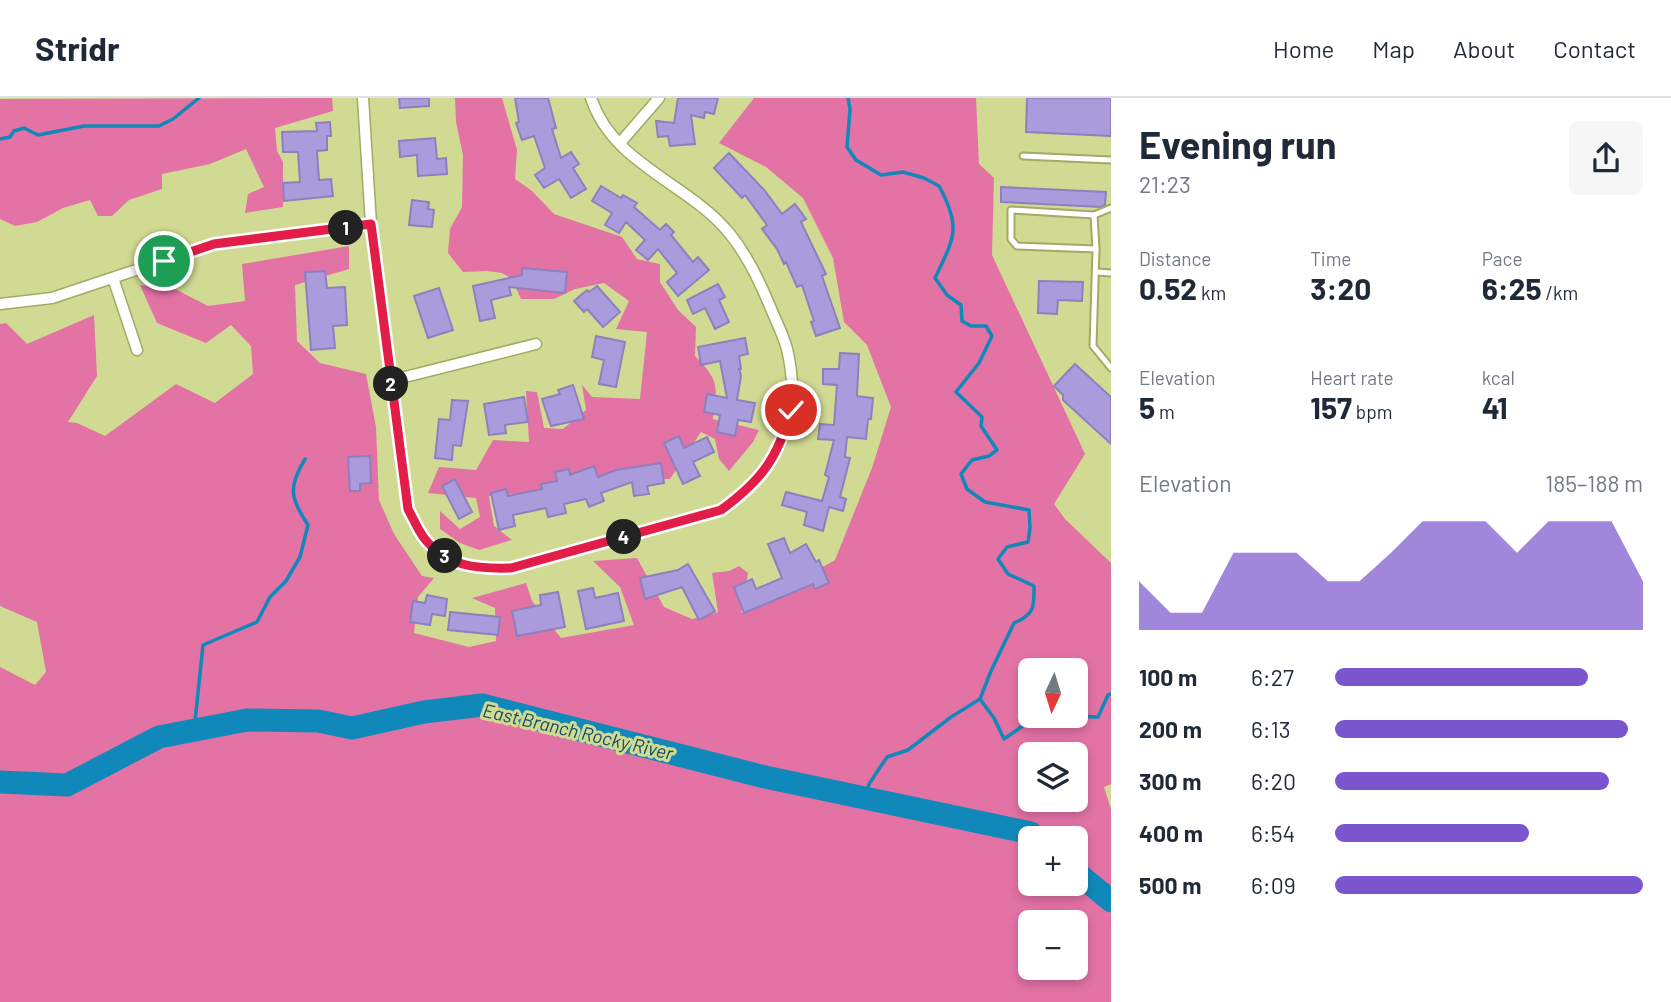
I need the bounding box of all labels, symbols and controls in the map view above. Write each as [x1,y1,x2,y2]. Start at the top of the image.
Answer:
text: Stridr [35,28,120,68]
text: Home [1273,34,1334,63]
text: Map [1372,34,1415,63]
text: About [1453,34,1515,63]
text: Contact [1553,34,1636,63]
text: Evening run [1139,121,1337,167]
button: share [1569,121,1643,195]
text: 21:23 [1139,170,1191,198]
pin: 1 [328,211,364,246]
text: 1 [342,216,349,239]
pin [134,231,194,291]
icon: arrive [145,242,183,280]
text: Distance [1139,247,1211,270]
text: Time [1310,247,1351,270]
text: Pace [1482,247,1523,270]
text: 0.52 [1139,270,1197,306]
text: 3:20 [1310,270,1371,306]
text: 6:25 [1482,270,1542,306]
text: km [1197,281,1226,304]
text: /km [1542,281,1578,304]
pin: 2 [374,366,408,402]
text: Elevation [1139,366,1216,389]
text: Heart rate [1310,366,1394,389]
text: kcal [1482,366,1515,389]
text: 2 [385,372,396,395]
pin [761,380,821,440]
text: 5 [1139,389,1155,425]
text: 157 [1310,389,1352,425]
text: 41 [1482,389,1508,425]
icon: check [772,391,810,429]
text: m [1155,400,1175,423]
text: bpm [1352,400,1392,423]
text: Elevation [1139,469,1232,497]
text: 185–188 m [1545,469,1643,497]
pin: 4 [606,520,642,555]
text: 4 [618,525,629,548]
pin: 3 [428,538,462,574]
text: 3 [439,544,450,567]
north arrow [1018,658,1088,728]
map controls [1018,658,1088,980]
text: 100 m [1139,663,1197,691]
text: 6:27 [1251,663,1294,691]
water label: East Branch Rocky River [481,698,677,764]
text: 200 m [1139,715,1202,743]
text: 6:13 [1251,715,1291,743]
button: layers [1018,742,1088,812]
text: 300 m [1139,767,1201,795]
text: 6:20 [1251,767,1296,795]
text: 400 m [1139,819,1203,847]
text: 6:54 [1251,819,1295,847]
button: + [1018,826,1088,896]
text: 500 m [1139,871,1201,899]
text: 6:09 [1251,871,1296,899]
button: − [1018,910,1088,980]

